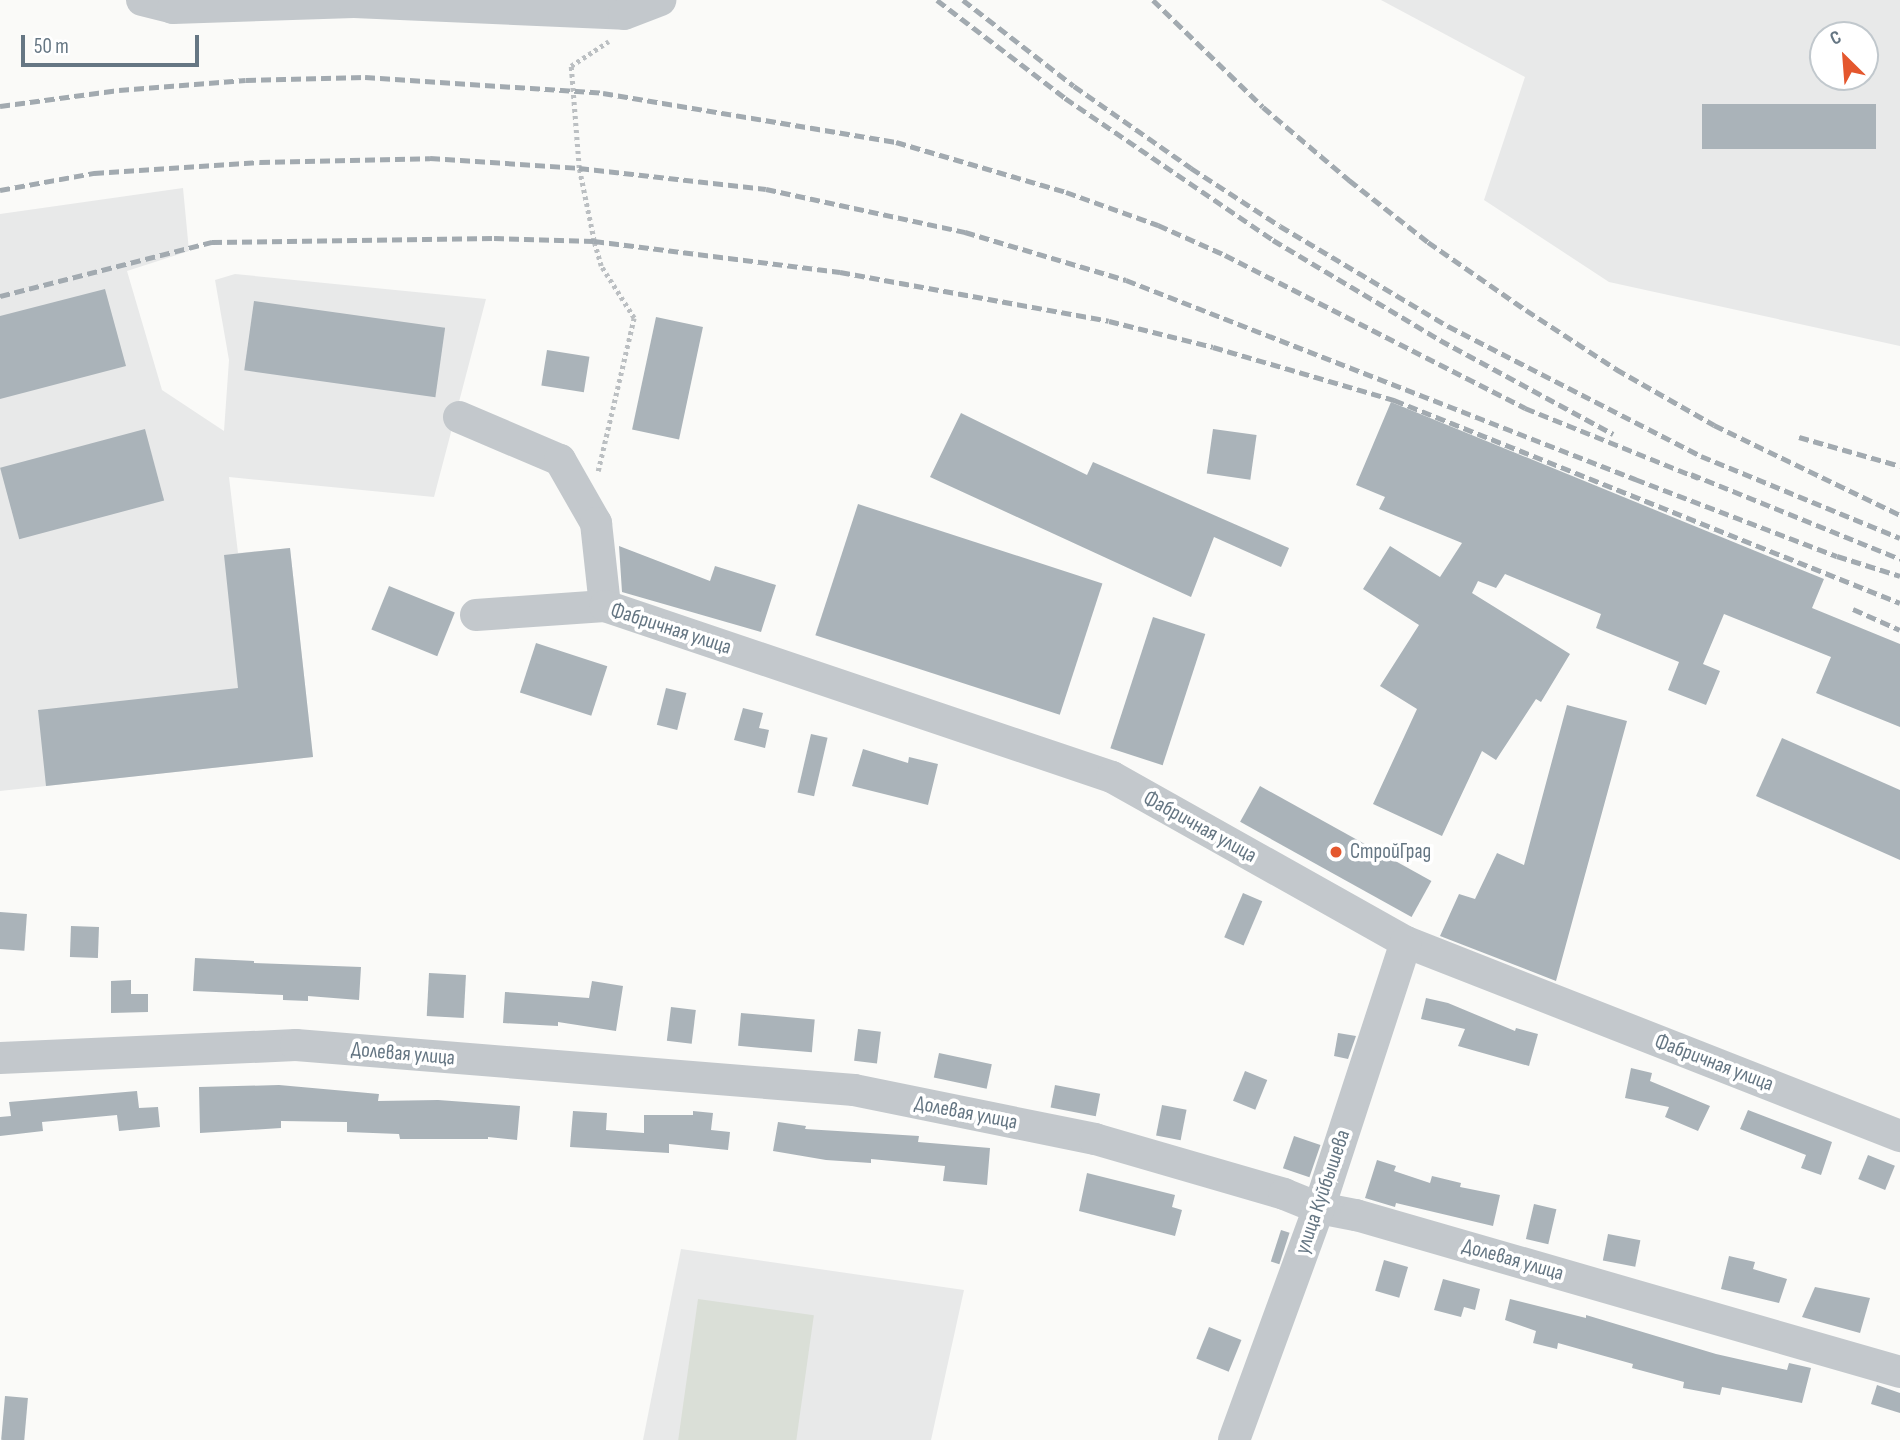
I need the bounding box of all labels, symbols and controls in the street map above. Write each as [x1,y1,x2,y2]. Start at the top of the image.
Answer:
scale bar [24,21,203,65]
north arrow [1809,21,1879,91]
text: С [1826,26,1845,51]
text: 50 m [34,34,69,59]
street label: Фабричная улица [608,598,734,660]
street label: Фабричная улица [1139,786,1261,868]
place label: СтройГрад [1350,839,1431,865]
marker: СтройГрад [1328,844,1344,860]
street label: Фабричная улица [1651,1029,1777,1097]
street label: Долевая улица [350,1037,456,1071]
street label: Долевая улица [913,1091,1019,1135]
street label: улица Куйбышева [1290,1127,1356,1257]
street label: Долевая улица [1460,1234,1566,1286]

